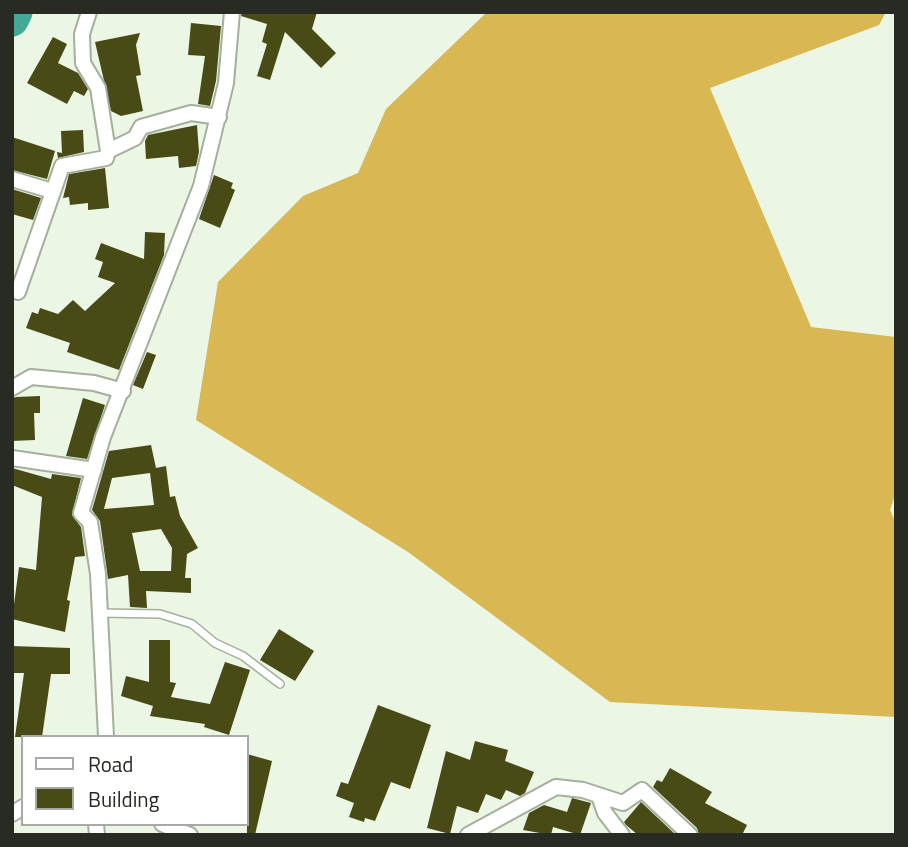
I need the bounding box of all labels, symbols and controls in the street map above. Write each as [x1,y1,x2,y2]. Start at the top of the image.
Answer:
legend [21,735,248,826]
text: Road [88,748,133,780]
text: Building [88,783,159,815]

